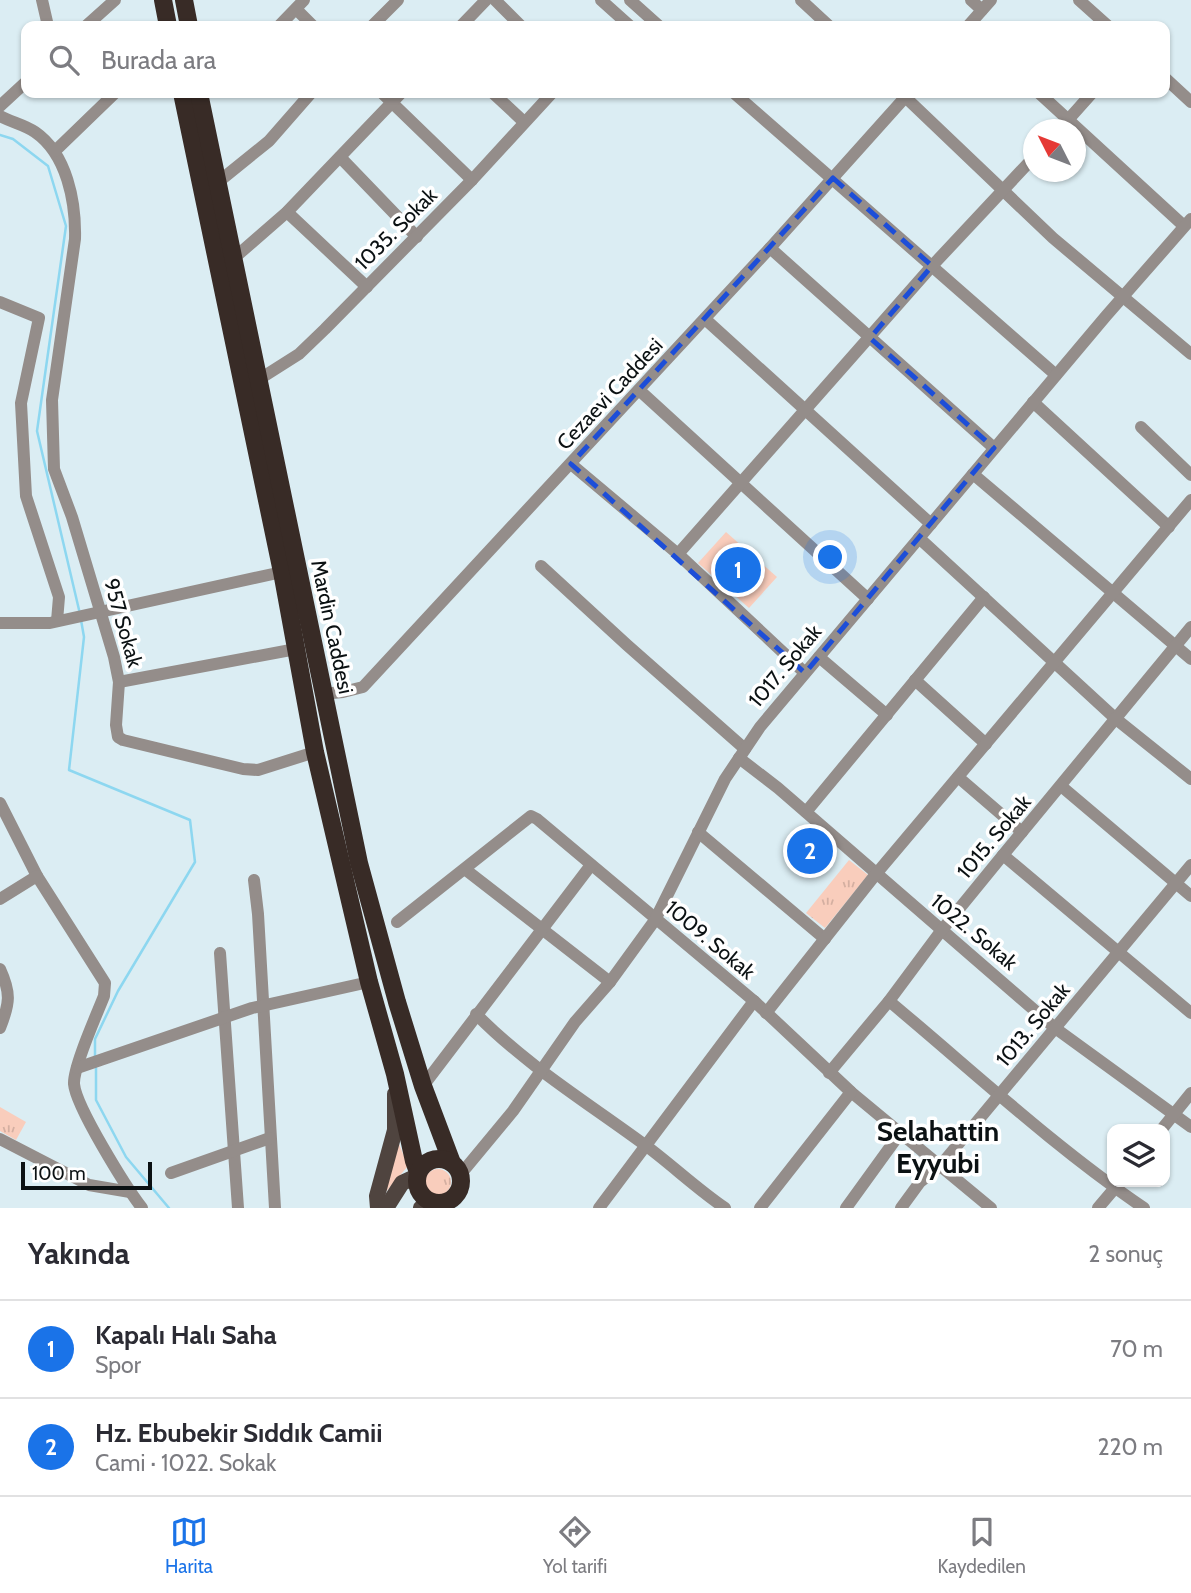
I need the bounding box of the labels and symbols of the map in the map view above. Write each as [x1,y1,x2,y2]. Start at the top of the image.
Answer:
north arrow [1023,119,1086,182]
street label: 1035. Sokak [349,182,442,275]
street label: Cezaevi Caddesi [551,333,668,455]
your location [813,540,847,574]
pin: 1 [715,544,761,596]
street label: Mardin Caddesi [306,558,359,696]
street label: 957 Sokak [99,576,148,671]
street label: 1017. Sokak [743,619,827,712]
street label: 1015. Sokak [951,789,1036,884]
pin: 2 [787,825,833,877]
street label: 1022. Sokak [926,888,1023,975]
street label: 1009. Sokak [660,895,761,985]
street label: 1013. Sokak [990,977,1075,1072]
district label: Selahattin Eyyubi [877,1114,999,1180]
scale bar [21,1159,152,1191]

